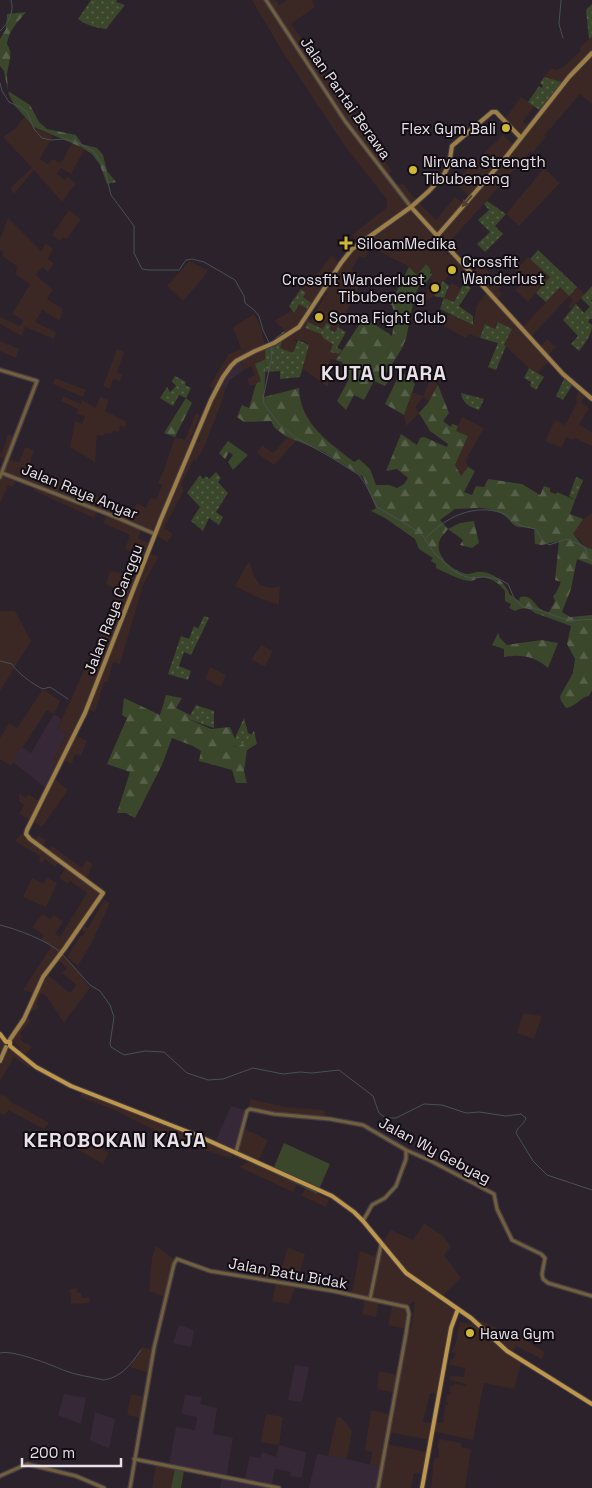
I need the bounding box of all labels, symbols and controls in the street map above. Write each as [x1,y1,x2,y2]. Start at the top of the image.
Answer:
street label: Jalan Pantai Berawa [297,33,396,163]
place label: Flex Gym Bali [401,119,496,138]
marker: Flex Gym Bali [500,122,512,134]
place label: Nirvana Strength Tibubeneng [423,152,546,188]
marker: Nirvana Strength Tibubeneng [407,164,419,176]
one-way arrow [461,195,473,207]
place label: SiloamMedika [357,234,456,253]
marker: SiloamMedika [339,236,353,250]
place label: Crossfit Wanderlust [462,252,545,288]
marker: Crossfit Wanderlust [446,264,458,276]
place label: Crossfit Wanderlust Tibubeneng [282,270,425,306]
marker: Crossfit Wanderlust Tibubeneng [429,282,441,294]
place label: Soma Fight Club [329,308,446,327]
marker: Soma Fight Club [313,311,325,323]
district label: KUTA UTARA [321,360,447,386]
street label: Jalan Raya Anyar [19,459,141,523]
street label: Jalan Raya Canggu [79,541,147,677]
street label: Jalan Wy Gebyag [376,1112,494,1188]
district label: KEROBOKAN KAJA [23,1127,207,1153]
street label: Jalan Batu Bidak [227,1253,349,1293]
place label: Hawa Gym [480,1324,555,1343]
marker: Hawa Gym [464,1327,476,1339]
scale bar [22,1436,121,1468]
text: 200 m [30,1443,75,1462]

